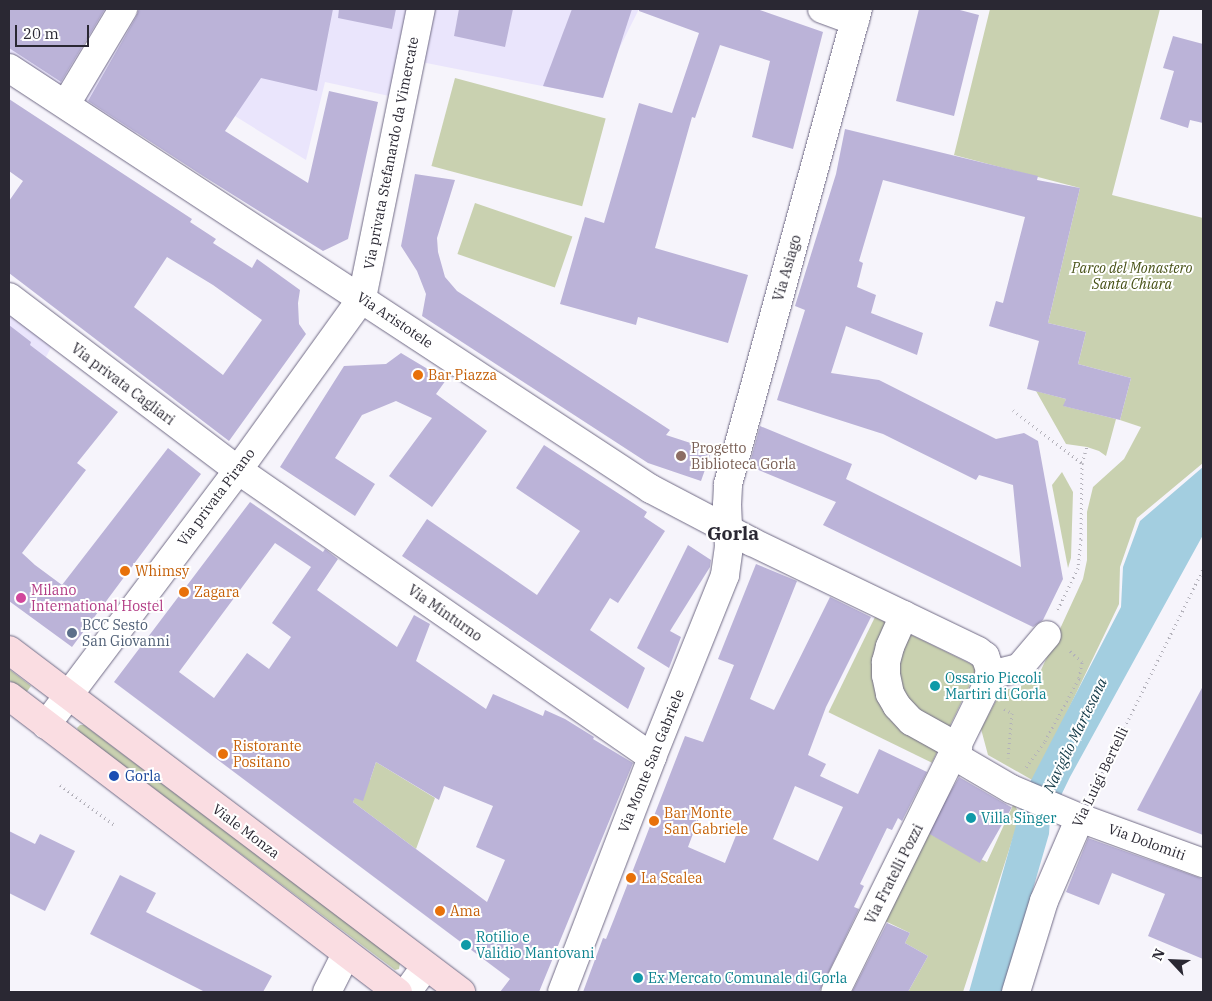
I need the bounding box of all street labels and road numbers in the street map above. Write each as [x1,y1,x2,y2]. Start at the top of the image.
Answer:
street label: Via privata Stefanardo da Vimercate [360,35,422,271]
street label: Via Asiago [770,233,804,303]
street label: Via Aristotele [354,288,436,352]
street label: Via privata Cagliari [68,340,178,428]
street label: Via privata Pirano [174,445,258,549]
street label: Via Minturno [405,581,485,645]
street label: Via Monte San Gabriele [615,687,687,835]
street label: Via Luigi Bertelli [1068,724,1132,830]
street label: Viale Monza [209,800,283,862]
street label: Via Dolomiti [1106,820,1188,864]
street label: Via Fratelli Pozzi [862,821,926,927]

